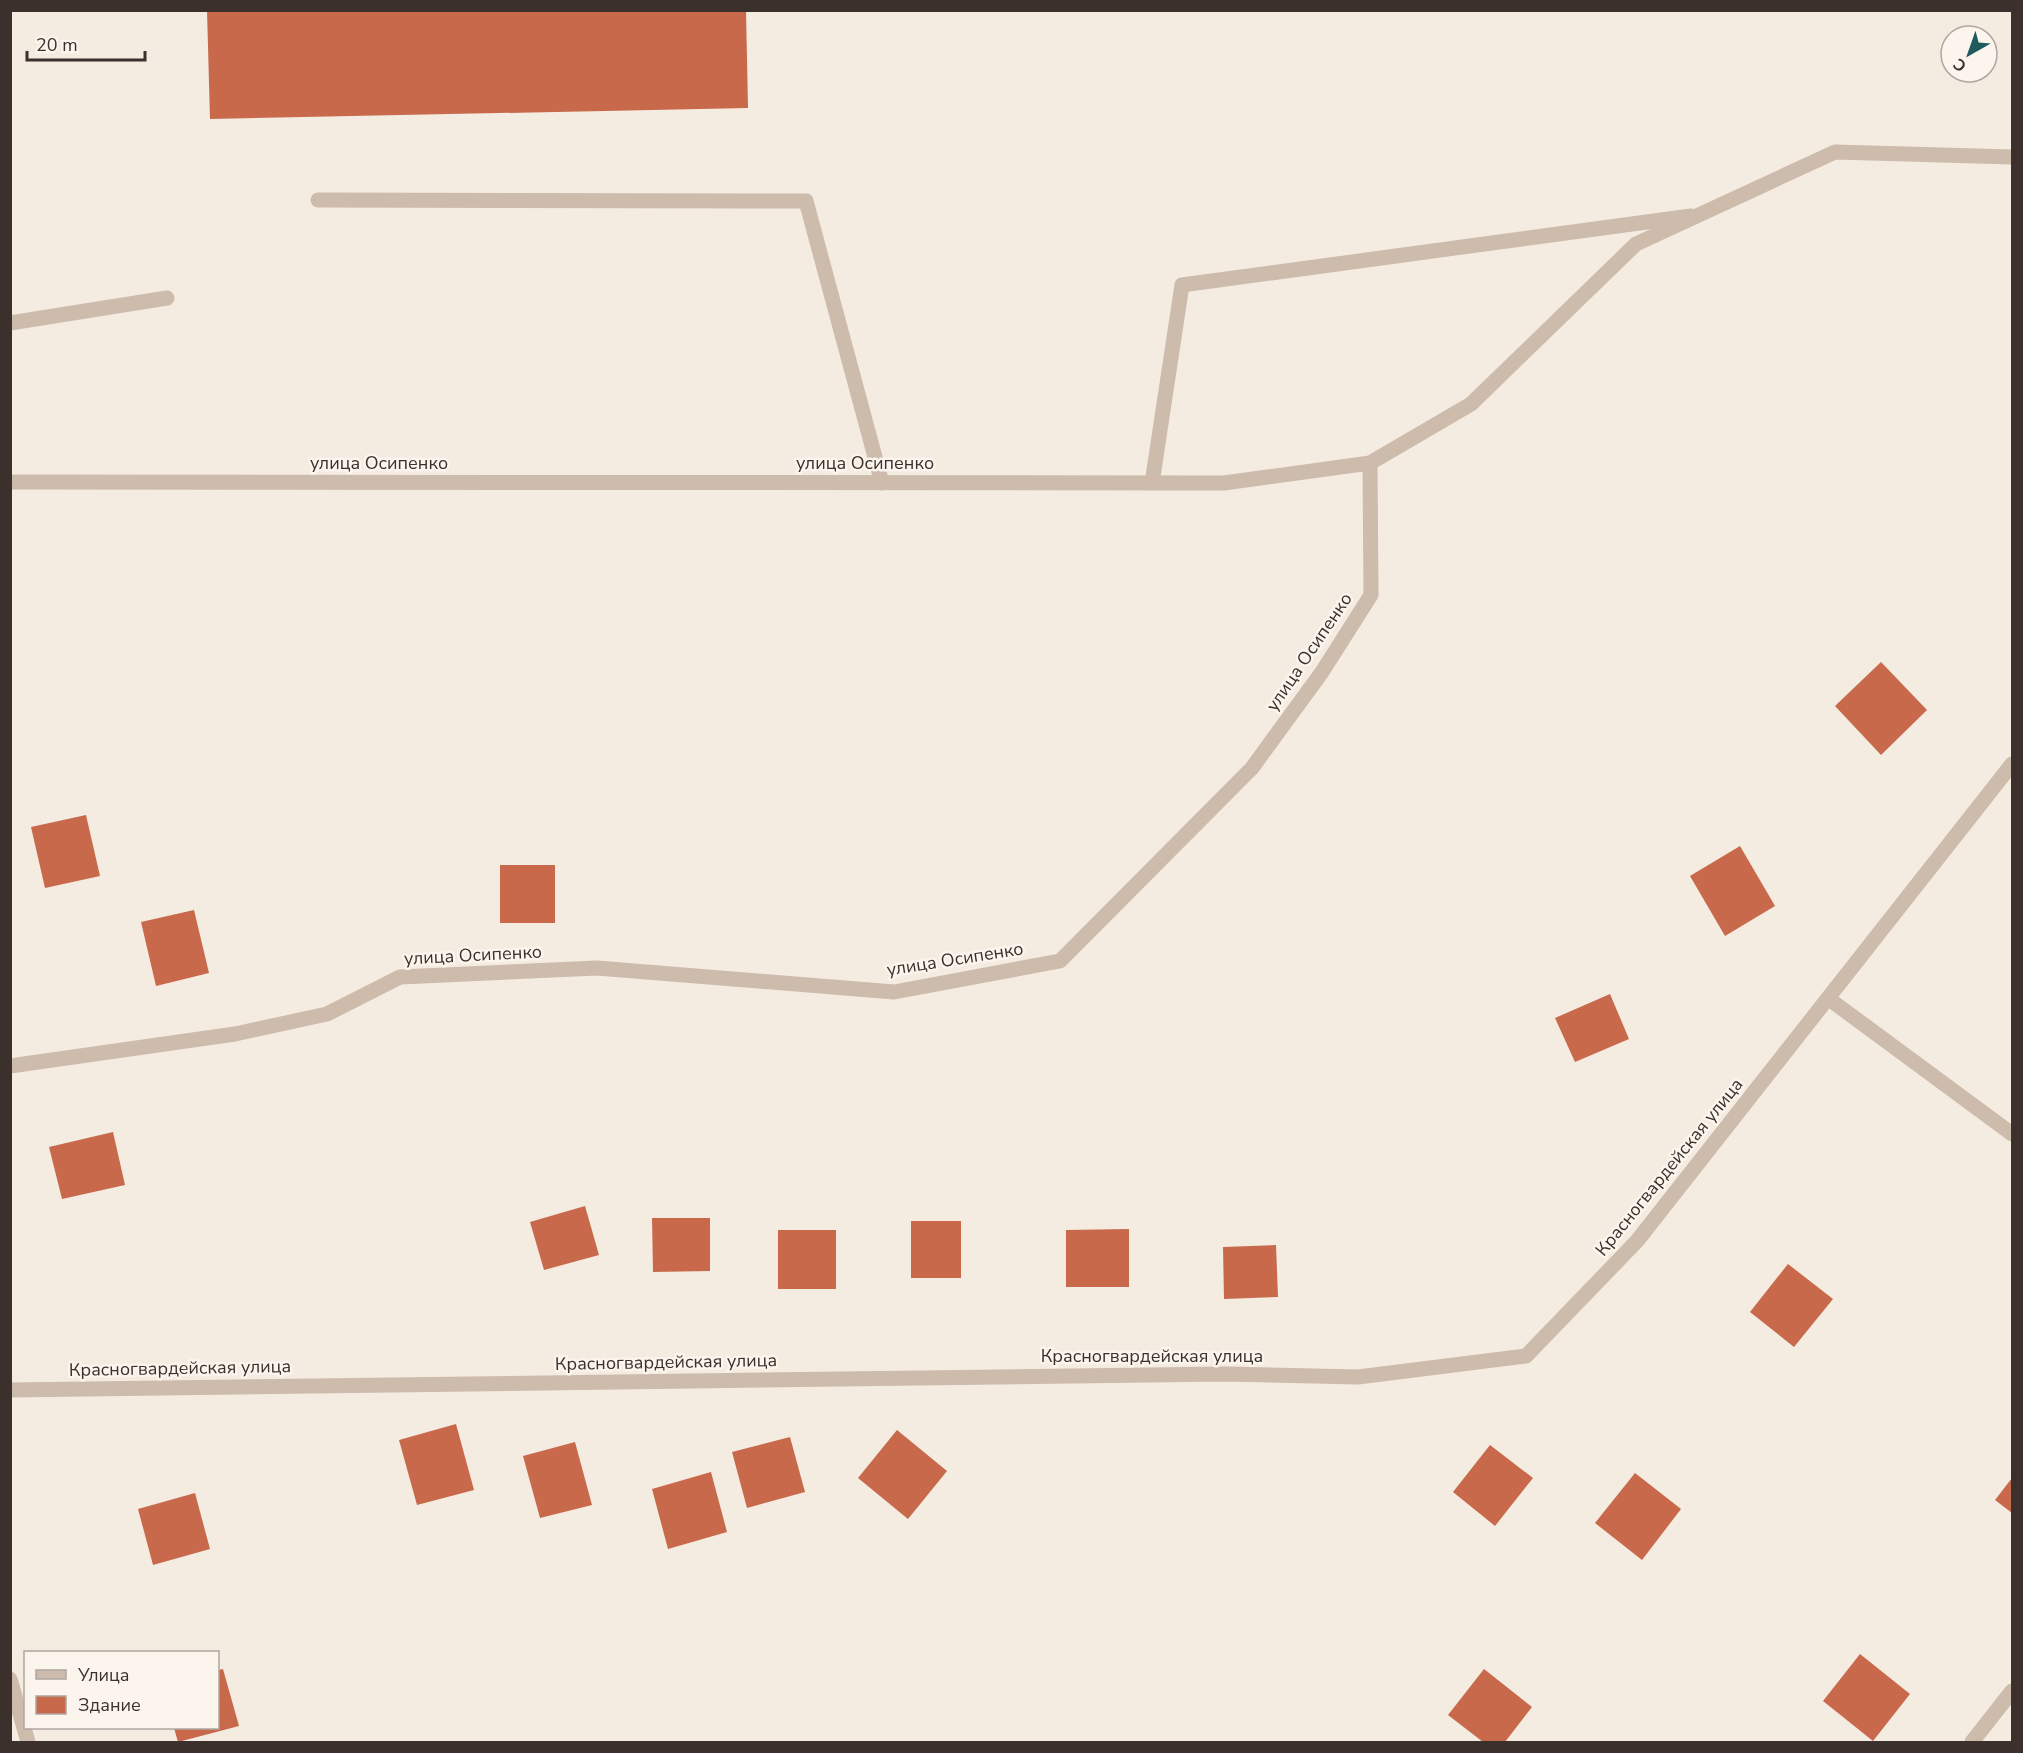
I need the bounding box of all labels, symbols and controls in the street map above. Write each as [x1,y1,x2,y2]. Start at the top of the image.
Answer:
scale bar [27,24,146,62]
north arrow [1939,24,1999,84]
text: 20 m [36,33,78,57]
text: С [1949,53,1971,77]
street label: улица Осипенко [310,451,448,475]
street label: улица Осипенко [796,451,934,475]
street label: улица Осипенко [1260,588,1358,716]
street label: улица Осипенко [885,936,1025,982]
street label: улица Осипенко [403,939,543,971]
street label: Красногвардейская улица [1590,1073,1748,1261]
street label: Красногвардейская улица [1041,1344,1263,1368]
street label: Красногвардейская улица [555,1348,777,1376]
street label: Красногвардейская улица [69,1354,291,1382]
legend [24,1651,219,1729]
text: Улица [77,1663,129,1687]
text: Здание [78,1693,141,1717]

